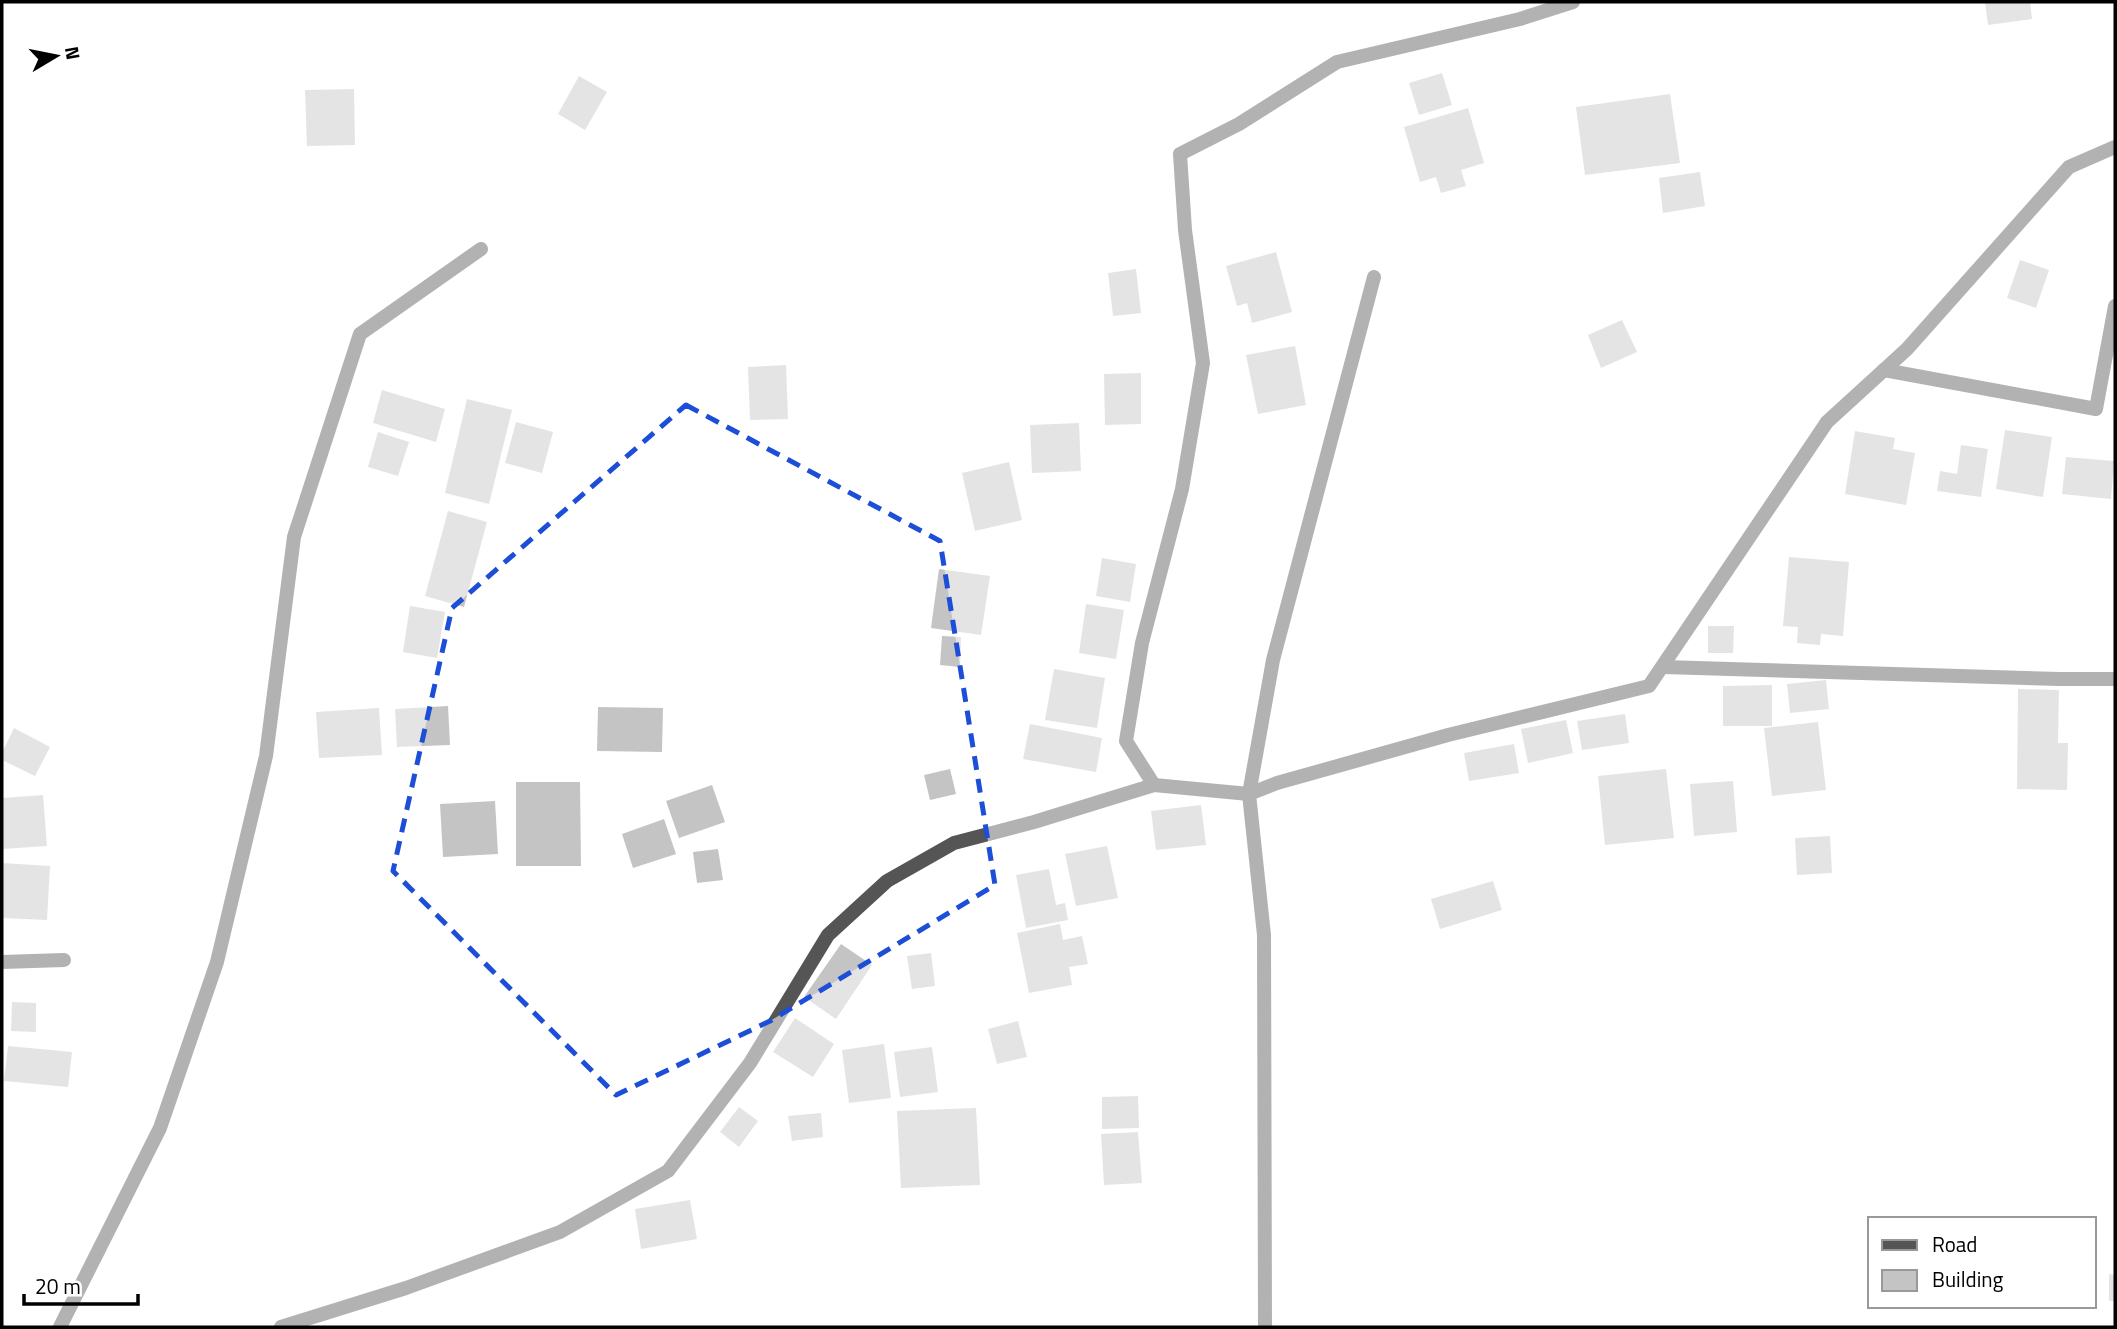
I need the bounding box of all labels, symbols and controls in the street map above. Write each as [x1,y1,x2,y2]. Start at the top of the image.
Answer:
north arrow [21,21,91,91]
text: N [58,44,89,62]
legend [1868,1217,2096,1308]
text: Road [1932,1228,1977,1260]
scale bar [24,1262,138,1306]
text: Building [1932,1263,2004,1295]
text: 20 m [35,1270,81,1302]

